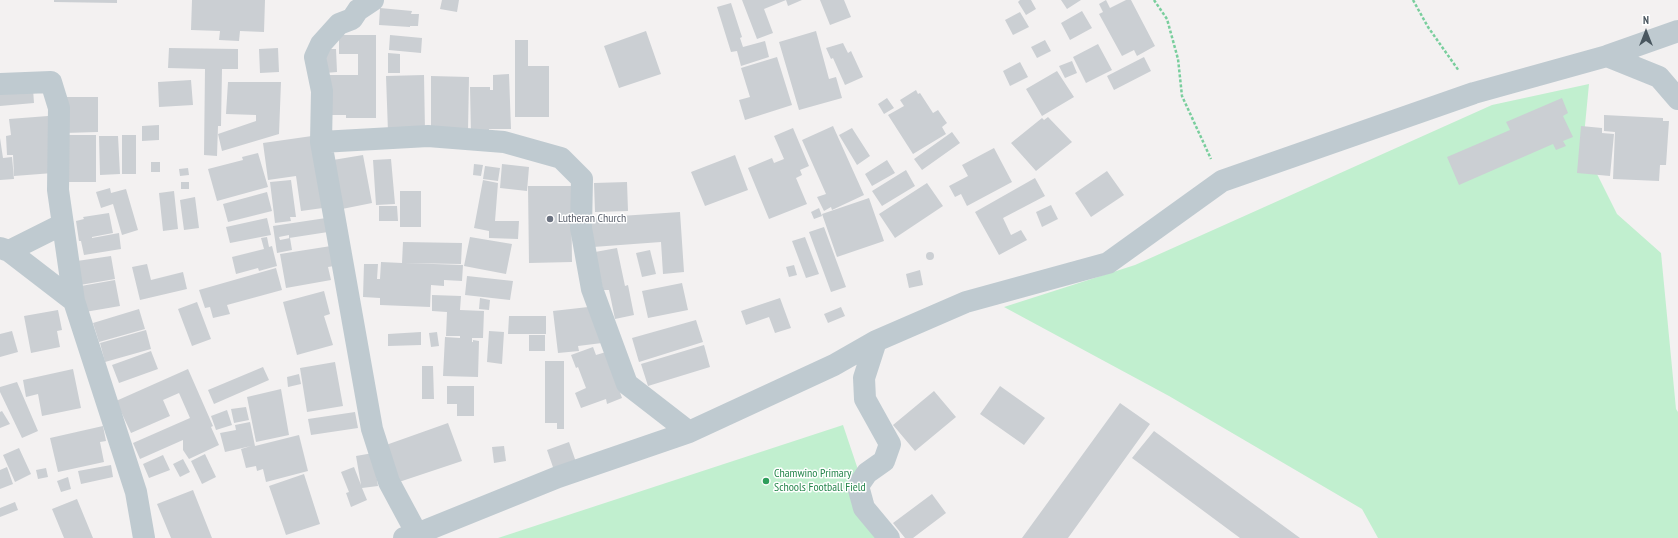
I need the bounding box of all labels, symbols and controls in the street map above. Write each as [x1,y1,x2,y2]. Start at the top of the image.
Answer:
north arrow [1626,12,1666,52]
text: N [1643,13,1649,27]
place label: Lutheran Church [558,212,626,226]
marker: Lutheran Church [545,214,555,224]
place label: Chamwino Primary Schools Football Field [774,467,866,495]
marker: Chamwino Primary Schools Football Field [761,476,771,486]

